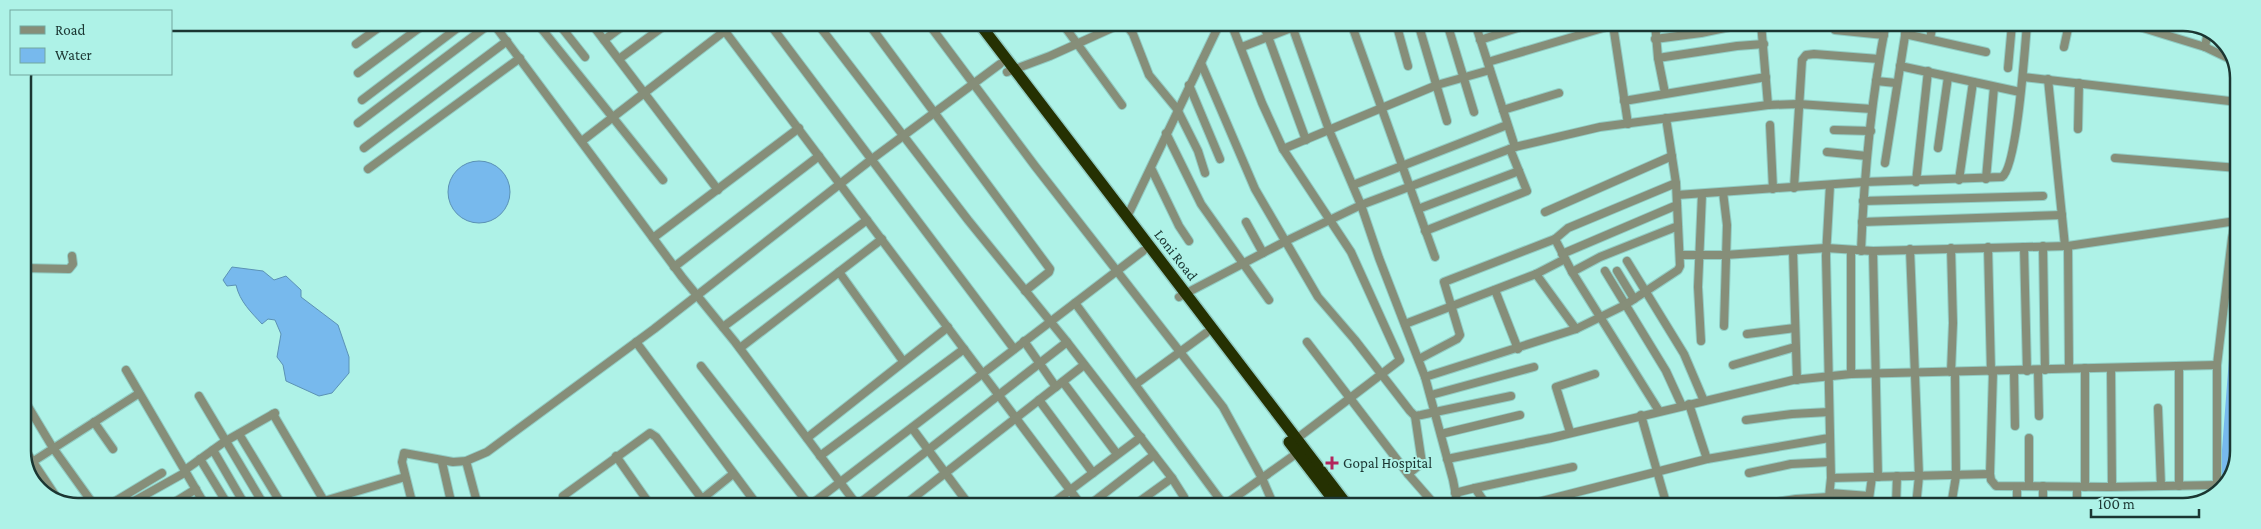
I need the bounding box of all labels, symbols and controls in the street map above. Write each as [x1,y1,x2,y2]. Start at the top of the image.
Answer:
legend [10,10,172,75]
text: Road [55,22,86,38]
text: Water [55,47,92,63]
street label: Loni Road [1151,226,1201,284]
place label: Gopal Hospital [1343,455,1432,472]
marker: Gopal Hospital [1325,456,1339,470]
scale bar [2091,486,2198,518]
text: 100 m [2098,496,2135,512]

